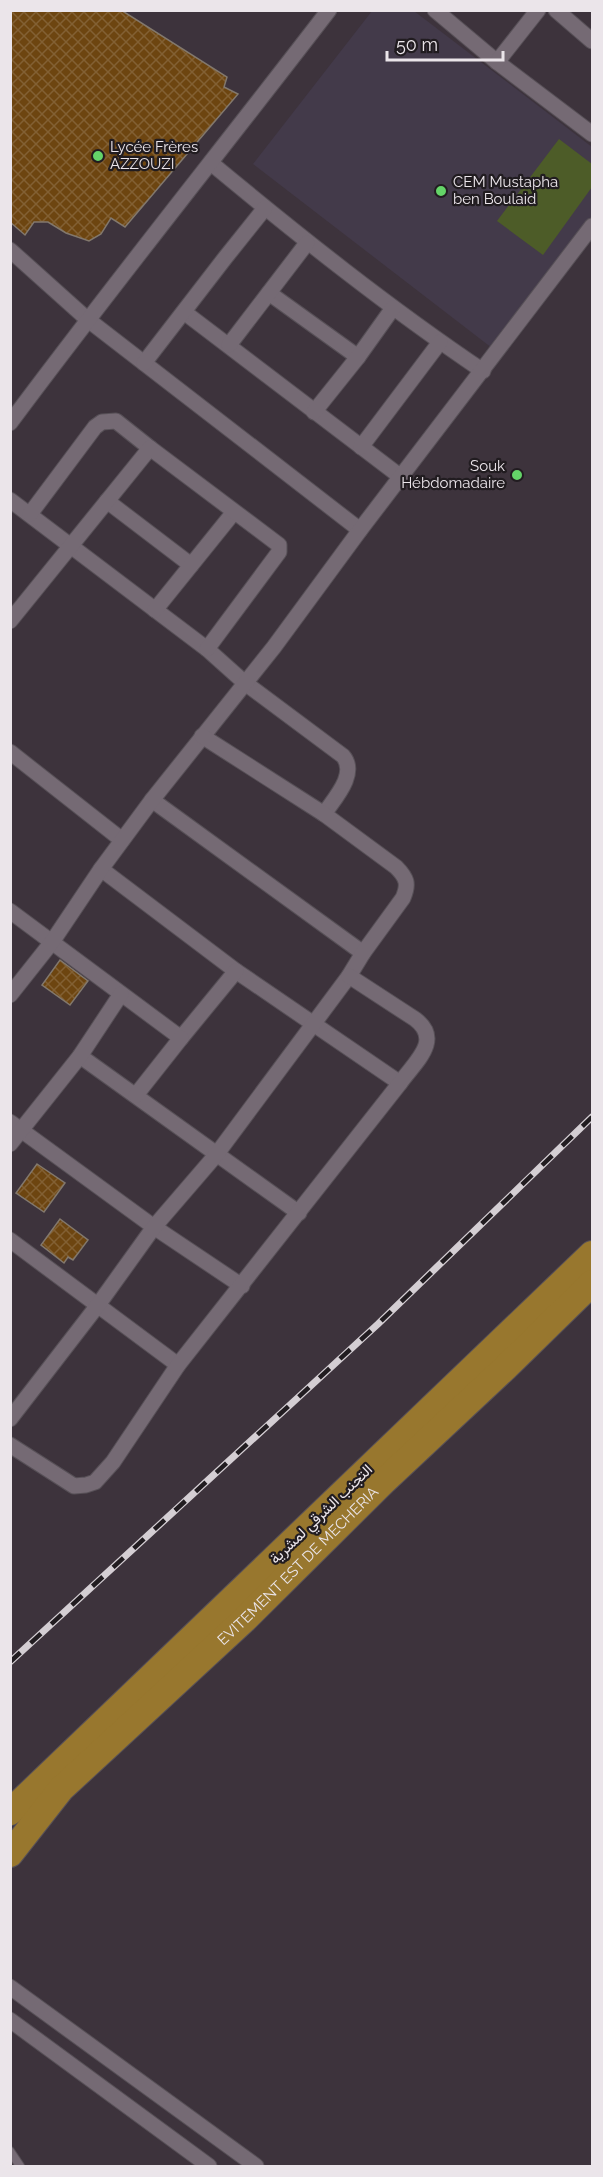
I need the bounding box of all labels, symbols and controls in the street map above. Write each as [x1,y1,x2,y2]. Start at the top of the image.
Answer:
scale bar [387,24,502,62]
text: 50 m [396,34,438,55]
place label: Lycée Frères AZZOUZI [110,138,198,173]
marker: Lycée Frères AZZOUZI [91,149,105,163]
place label: CEM Mustapha ben Boulaid [453,173,558,208]
marker: CEM Mustapha ben Boulaid [434,184,448,198]
place label: Souk Hébdomadaire [401,457,505,492]
marker: Souk Hébdomadaire [510,468,524,482]
street label: التجنب الشرقي لمشرية [266,1460,379,1570]
street label: EVITEMENT EST DE MECHERIA [214,1483,382,1649]

